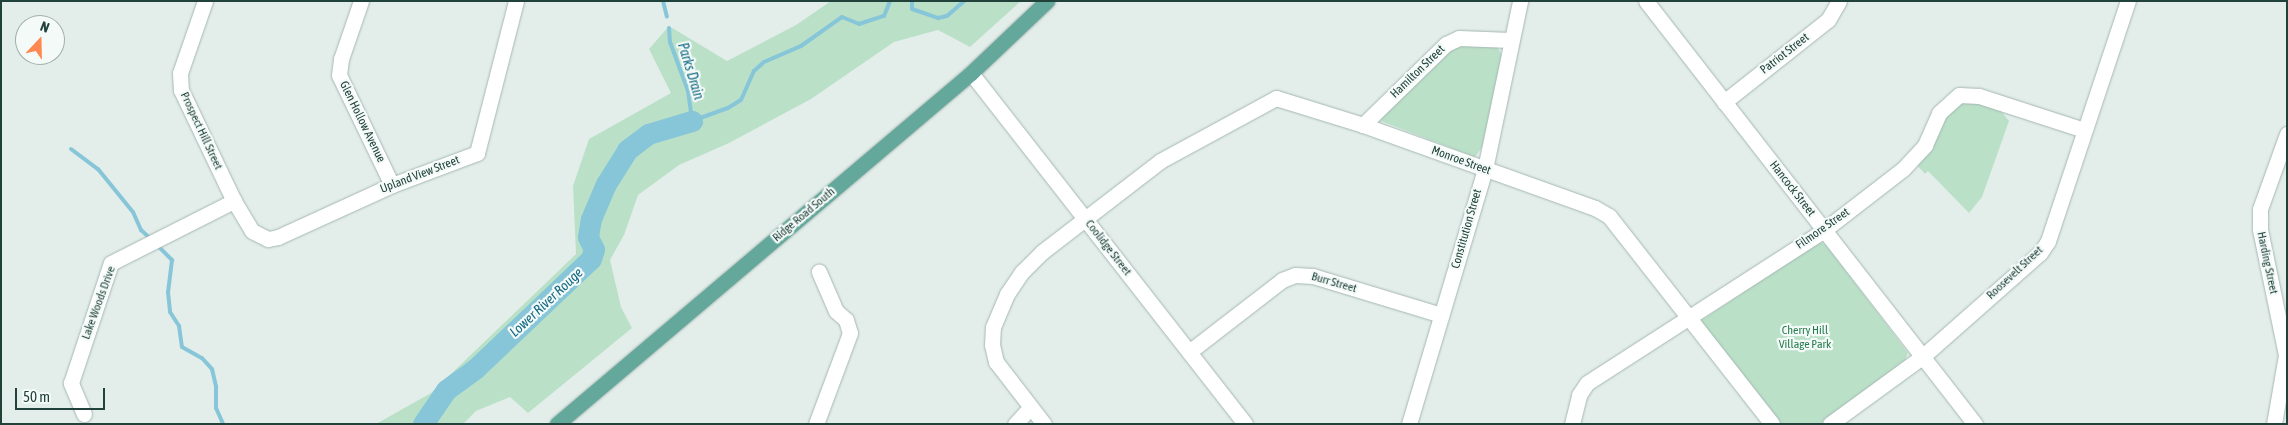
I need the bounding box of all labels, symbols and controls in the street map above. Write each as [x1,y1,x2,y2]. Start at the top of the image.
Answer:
north arrow [15,15,65,65]
text: N [38,18,52,36]
street label: Patriot Street [1758,30,1812,78]
water label: Parks Drain [674,41,708,101]
street label: Hamilton Street [1388,43,1448,101]
street label: Glen Hollow Avenue [336,79,388,165]
street label: Prospect Hill Street [177,90,225,172]
street label: Monroe Street [1429,144,1493,178]
street label: Upland View Street [378,153,462,197]
street label: Hancock Street [1766,159,1818,219]
street label: Ridge Road South [770,185,838,245]
street label: Constitution Street [1449,188,1485,270]
street label: Filmore Street [1793,205,1853,253]
street label: Coolidge Street [1082,217,1134,279]
street label: Harding Street [2253,230,2281,296]
street label: Roosevelt Street [1984,243,2046,303]
street label: Lake Woods Drive [79,264,119,342]
water label: Lower River Rouge [506,264,586,340]
street label: Burr Street [1310,270,1358,296]
park label: Cherry Hill Village Park [1779,324,1831,352]
scale bar [18,378,108,410]
text: 50 m [23,388,50,405]

